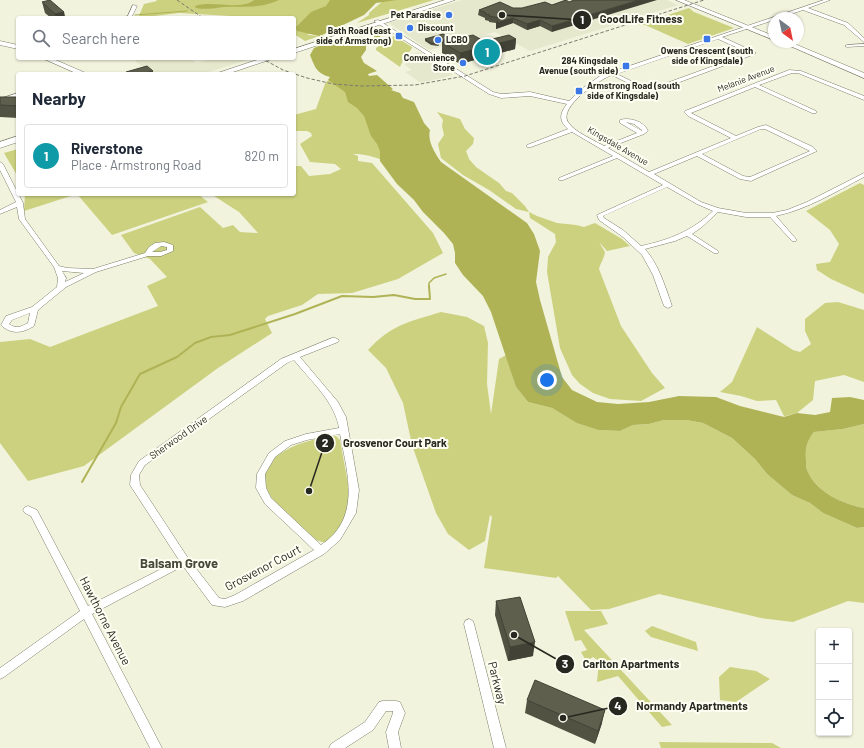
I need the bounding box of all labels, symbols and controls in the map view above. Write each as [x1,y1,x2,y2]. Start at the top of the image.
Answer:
callout: GoodLife Fitness [572,8,690,31]
place label: Pet Paradise [391,9,441,20]
marker: Pet Paradise [444,10,454,20]
text: 1 [580,12,584,26]
text: GoodLife Fitness [600,12,683,25]
north arrow [768,12,804,48]
search box [16,16,296,60]
place label: Discount [418,22,454,33]
marker: Discount [405,23,415,33]
place label: Bath Road (east side of Armstrong) [316,25,392,46]
icon: search [30,27,52,49]
text: Search here [62,29,140,47]
marker: Bath Road (east side of Armstrong) [394,31,404,41]
place label: LCBO [446,34,468,45]
marker: Owens Crescent (south side of Kingsdale) [702,34,712,44]
marker: LCBO [433,35,443,45]
pin: 1 [474,37,500,67]
place label: Owens Crescent (south side of Kingsdale) [661,45,753,66]
place label: Convenience Store [404,52,455,73]
place label: 284 Kingsdale Avenue (south side) [539,55,619,76]
marker: Convenience Store [458,58,468,68]
marker: 284 Kingsdale Avenue (south side) [621,61,631,71]
street label: Melanie Avenue [716,63,776,94]
place label: Armstrong Road (south side of Kingsdale) [587,80,680,101]
marker: Armstrong Road (south side of Kingsdale) [574,86,584,96]
text: Nearby [32,88,86,108]
street label: Kingsdale Avenue [586,124,651,168]
text: Riverstone [71,139,143,157]
text: 1 [44,148,48,164]
text: 820 m [245,148,279,164]
text: Place · Armstrong Road [71,157,201,173]
your location [537,370,557,390]
street label: Sherwood Drive [147,413,209,461]
callout: Grosvenor Court Park [315,431,454,454]
text: 2 [322,435,329,449]
text: Grosvenor Court Park [343,436,447,449]
street label: Grosvenor Court [222,541,303,593]
district label: Balsam Grove [140,555,218,571]
street label: Hawthorne Avenue [78,574,134,667]
map controls [816,628,852,736]
button: + [816,628,852,664]
callout: Carlton Apartments [555,652,688,675]
text: 3 [562,656,568,670]
text: Carlton Apartments [583,657,680,670]
street label: Parkway [486,660,510,706]
button: − [816,664,852,700]
callout: Normandy Apartments [608,694,755,717]
text: 4 [614,698,622,712]
text: Normandy Apartments [636,699,748,712]
button: locate [816,700,852,736]

